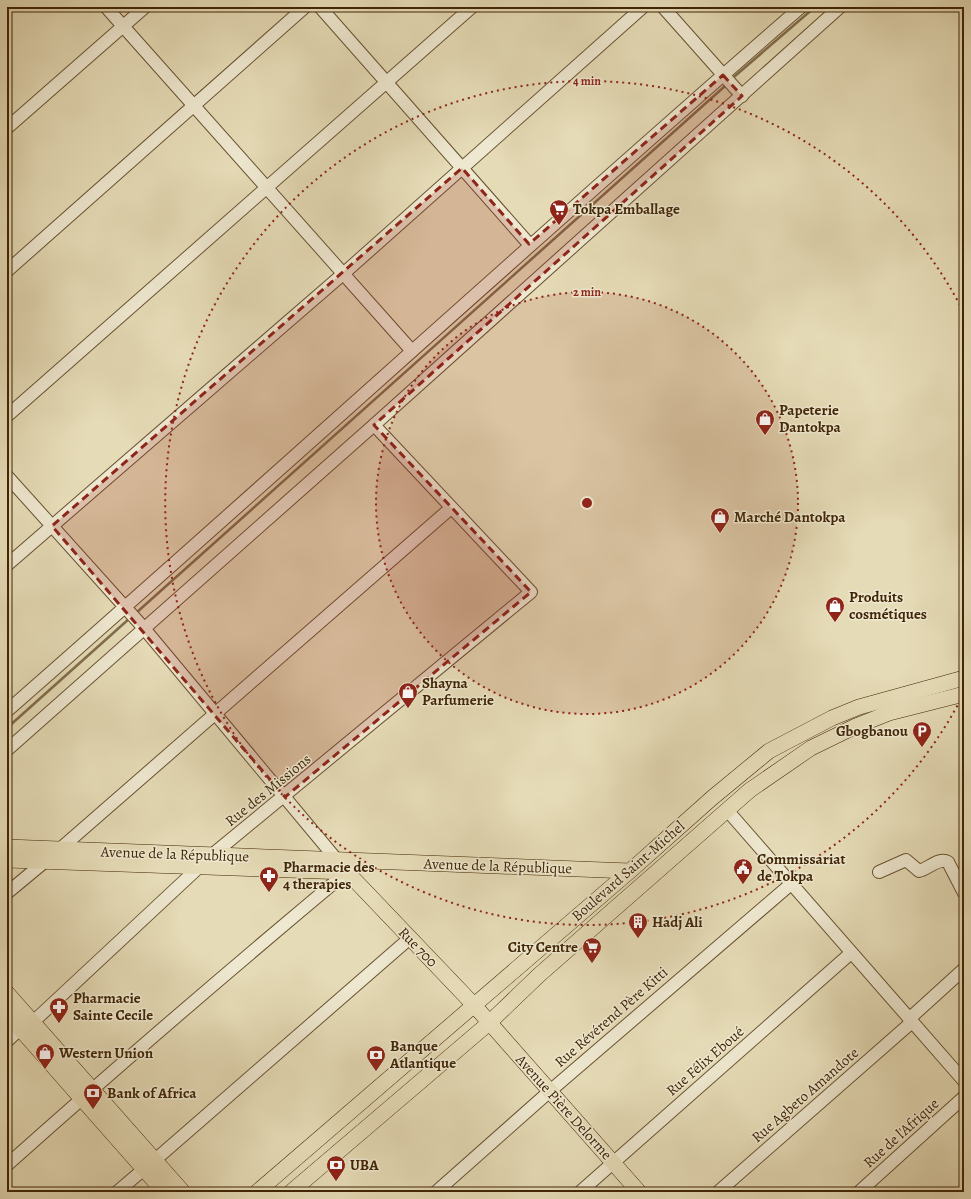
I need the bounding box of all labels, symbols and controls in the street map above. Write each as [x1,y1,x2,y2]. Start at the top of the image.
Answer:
text: 4 min [573,73,601,89]
supermarket icon: Tokpa Emballage [548,198,570,226]
place label: Tokpa Emballage [573,199,680,219]
text: 2 min [573,284,601,300]
place label: Papeterie Dantokpa [779,400,842,437]
shop icon: Papeterie Dantokpa [754,408,776,436]
centre of rings [580,496,594,510]
shop icon: Marché Dantokpa [709,506,731,534]
place label: Marché Dantokpa [734,507,846,527]
place label: Produits cosmétiques [849,587,927,624]
shop icon: Produits cosmétiques [824,595,846,623]
place label: Shayna Parfumerie [422,673,494,710]
shop icon: Shayna Parfumerie [397,681,419,709]
parking icon: Gbogbanou [911,720,933,748]
place label: Gbogbanou [836,721,909,741]
street label: Rue des Missions [221,749,315,831]
street label: Boulevard Saint-Michel [567,816,689,926]
street label: Avenue de la République [99,841,250,867]
place label: Commissariat de Tokpa [757,849,846,886]
street label: Avenue de la République [422,853,573,879]
place label: Pharmacie des 4 therapies [283,857,375,894]
public building icon: Commissariat de Tokpa [732,857,754,885]
pharmacy icon: Pharmacie des 4 therapies [258,865,280,893]
building icon: Hadj Ali [627,911,649,939]
place label: Hadj Ali [652,912,703,932]
street label: Rue 700 [394,922,442,972]
supermarket icon: City Centre [581,936,603,964]
place label: City Centre [508,937,578,957]
street label: Rue Révérend Père Kitti [550,962,672,1072]
place label: Pharmacie Sainte Cecile [73,988,153,1025]
pharmacy icon: Pharmacie Sainte Cecile [48,996,70,1024]
street label: Rue Félix Eboué [662,1021,748,1100]
place label: Banque Atlantique [389,1036,456,1073]
shop icon: Western Union [34,1042,56,1070]
place label: Western Union [58,1043,154,1063]
street label: Rue Agbeto Amandote [747,1043,863,1147]
bank icon: Banque Atlantique [365,1044,387,1072]
street label: Avenue Pière Delorme [511,1049,617,1164]
bank icon: Bank of Africa [82,1082,104,1110]
place label: Bank of Africa [107,1083,197,1103]
street label: Rue de l'Afrique [859,1093,943,1172]
bank icon: UBA [325,1154,347,1182]
place label: UBA [350,1155,379,1175]

